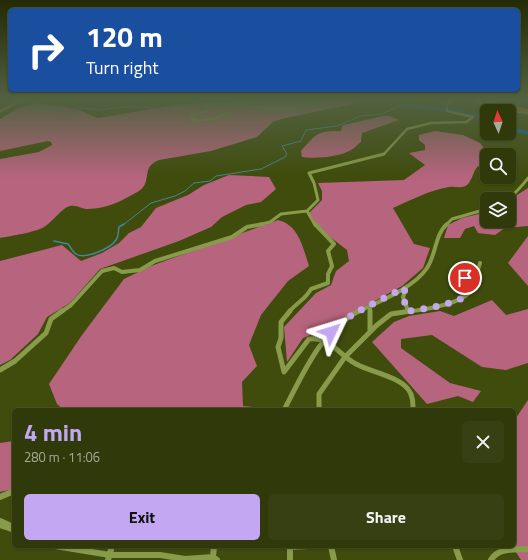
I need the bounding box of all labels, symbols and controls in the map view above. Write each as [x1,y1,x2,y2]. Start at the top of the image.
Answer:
text: 120 m [86,15,163,58]
icon: right [20,24,72,76]
text: Turn right [86,54,159,81]
north arrow [480,104,516,140]
map controls [480,104,516,228]
button: search [480,148,516,184]
button: layers [480,192,516,228]
pin [448,261,482,295]
icon: arrive [454,267,476,289]
position arrow [310,311,352,353]
text: 4 min [24,414,82,450]
button: close [462,421,504,463]
text: 280 m · 11:06 [24,447,100,467]
button: Exit [24,494,260,540]
button: Share [268,494,504,540]

